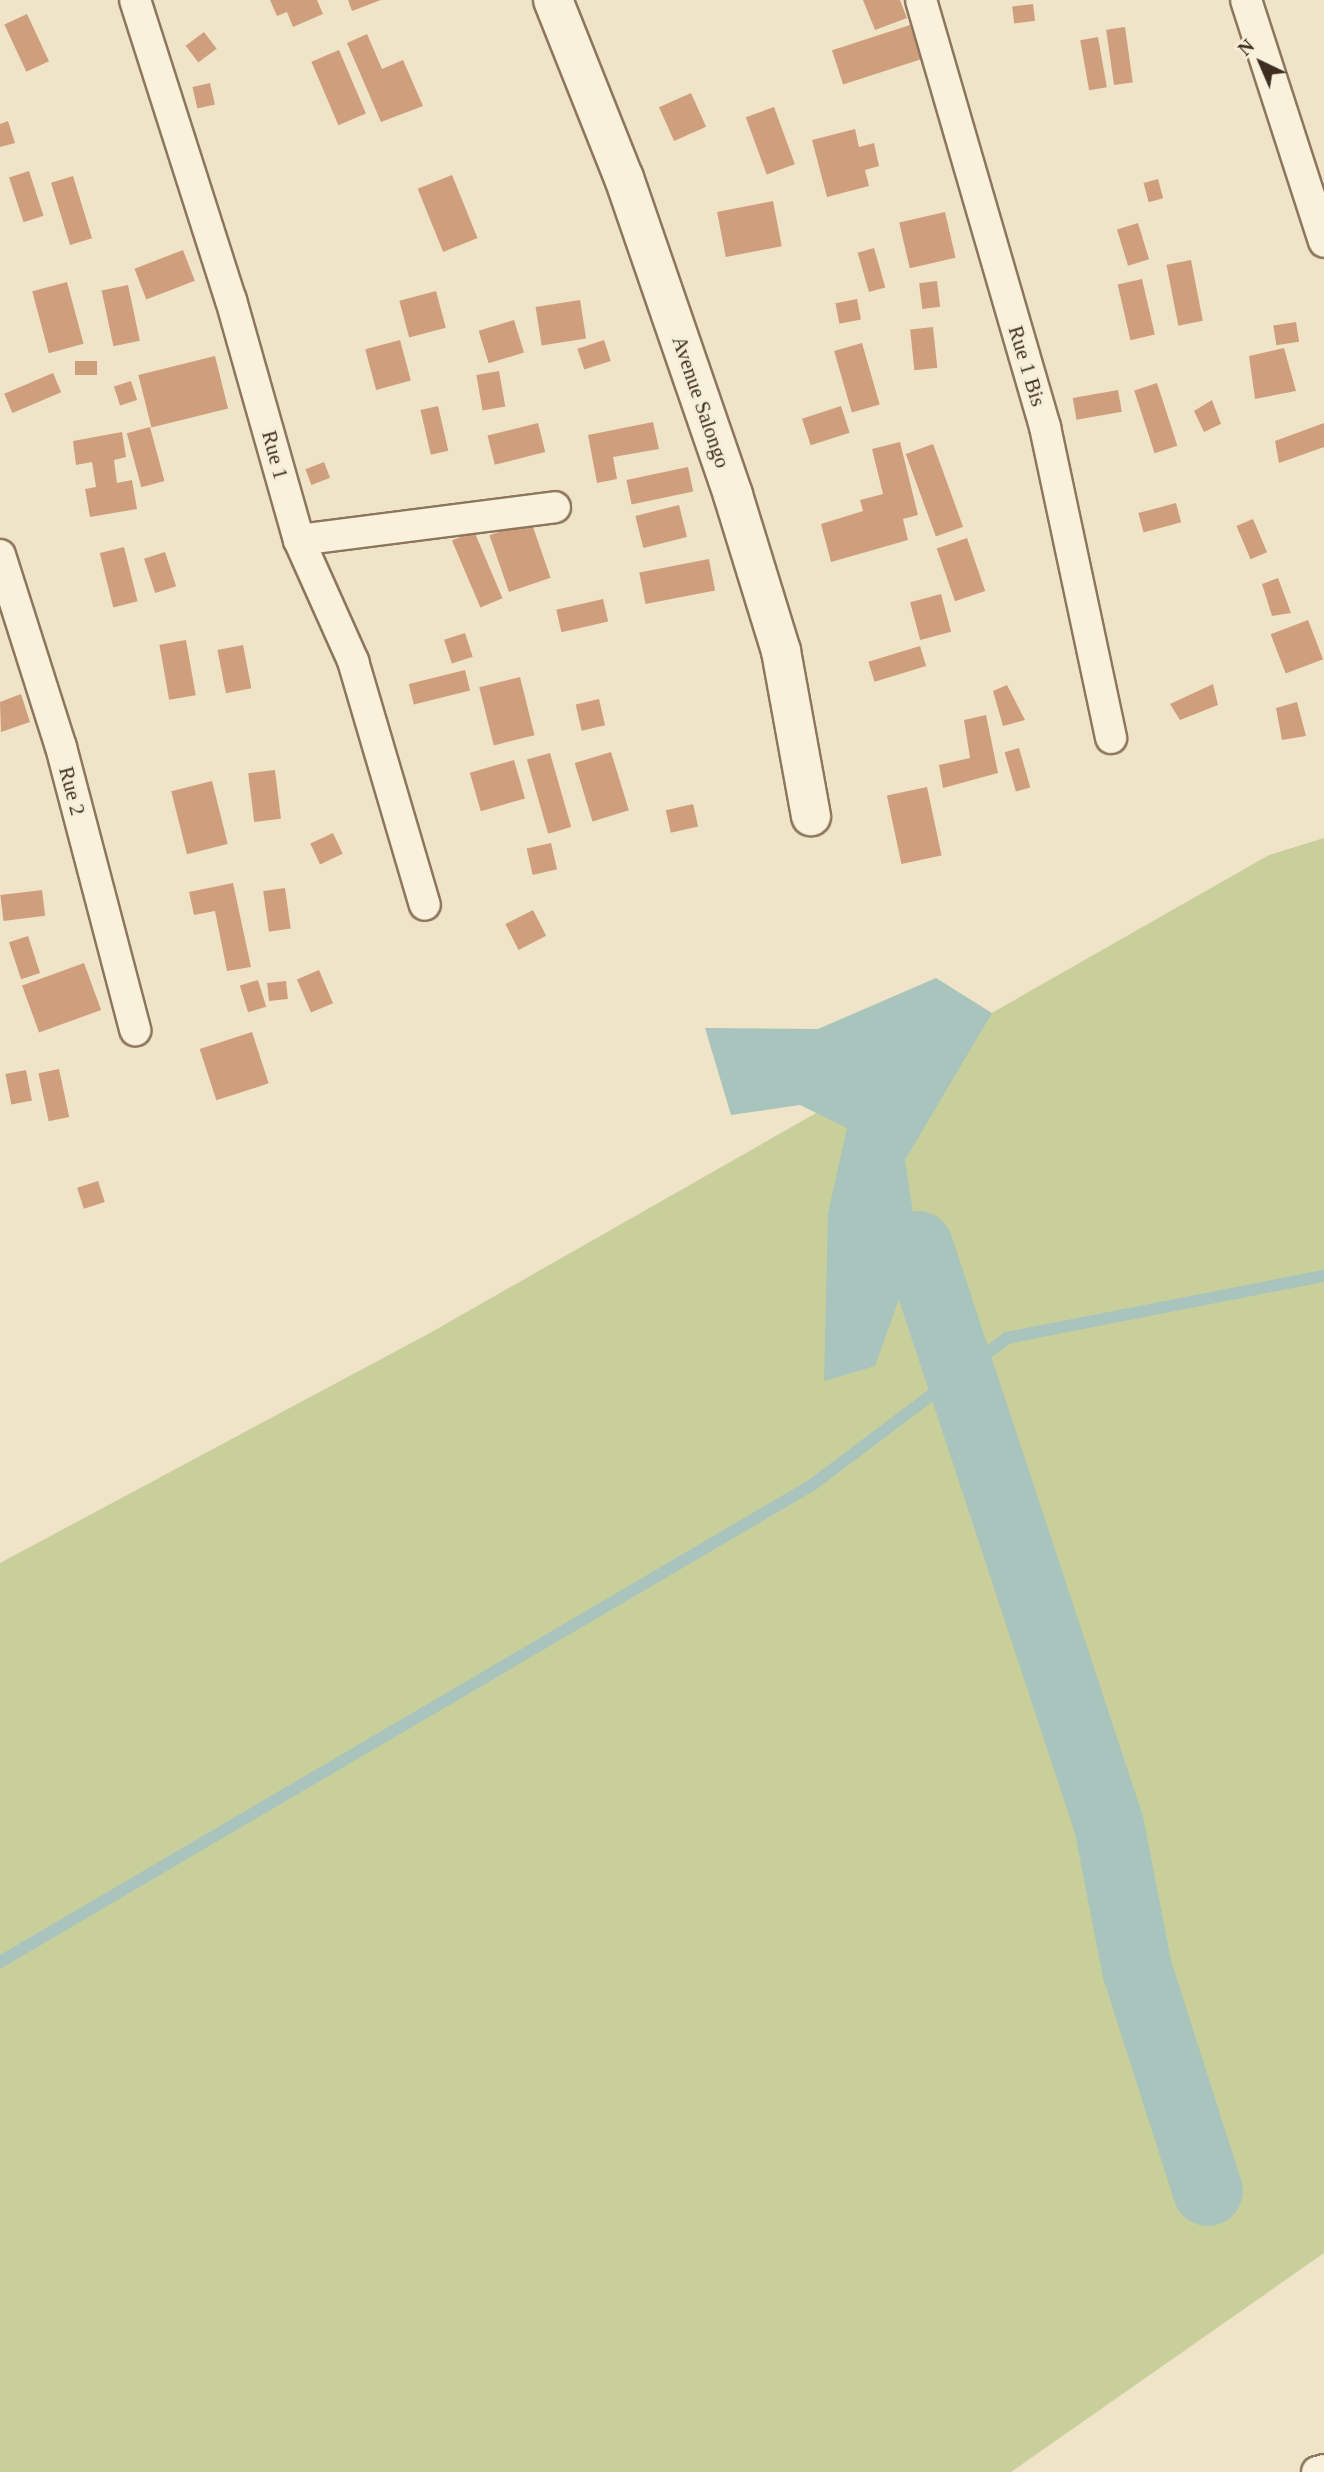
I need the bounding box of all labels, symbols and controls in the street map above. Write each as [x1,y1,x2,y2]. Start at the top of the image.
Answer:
north arrow [1226,28,1296,98]
text: N [1234,35,1258,60]
street label: Rue 1 Bis [1003,323,1051,409]
street label: Avenue Salongo [667,333,735,471]
street label: Rue 1 [256,428,294,482]
street label: Rue 2 [53,764,91,818]

